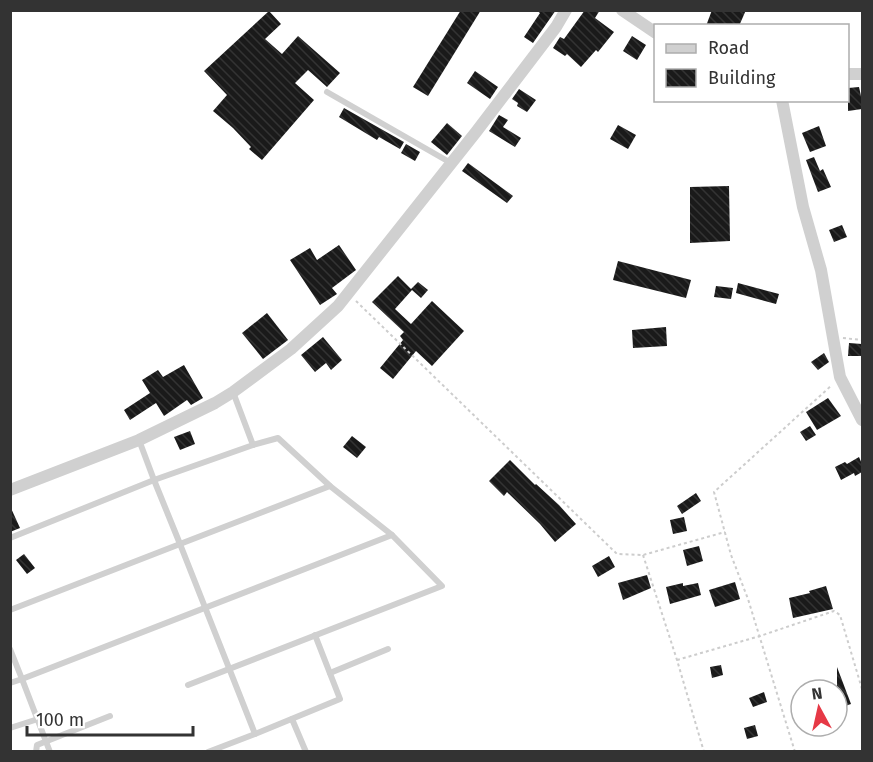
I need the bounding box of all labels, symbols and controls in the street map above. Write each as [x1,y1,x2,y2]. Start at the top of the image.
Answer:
legend [654,24,849,102]
text: Road [708,37,750,59]
text: Building [708,67,776,89]
north arrow [789,678,849,738]
text: N [810,683,824,704]
scale bar [27,699,194,737]
text: 100 m [36,709,84,731]

